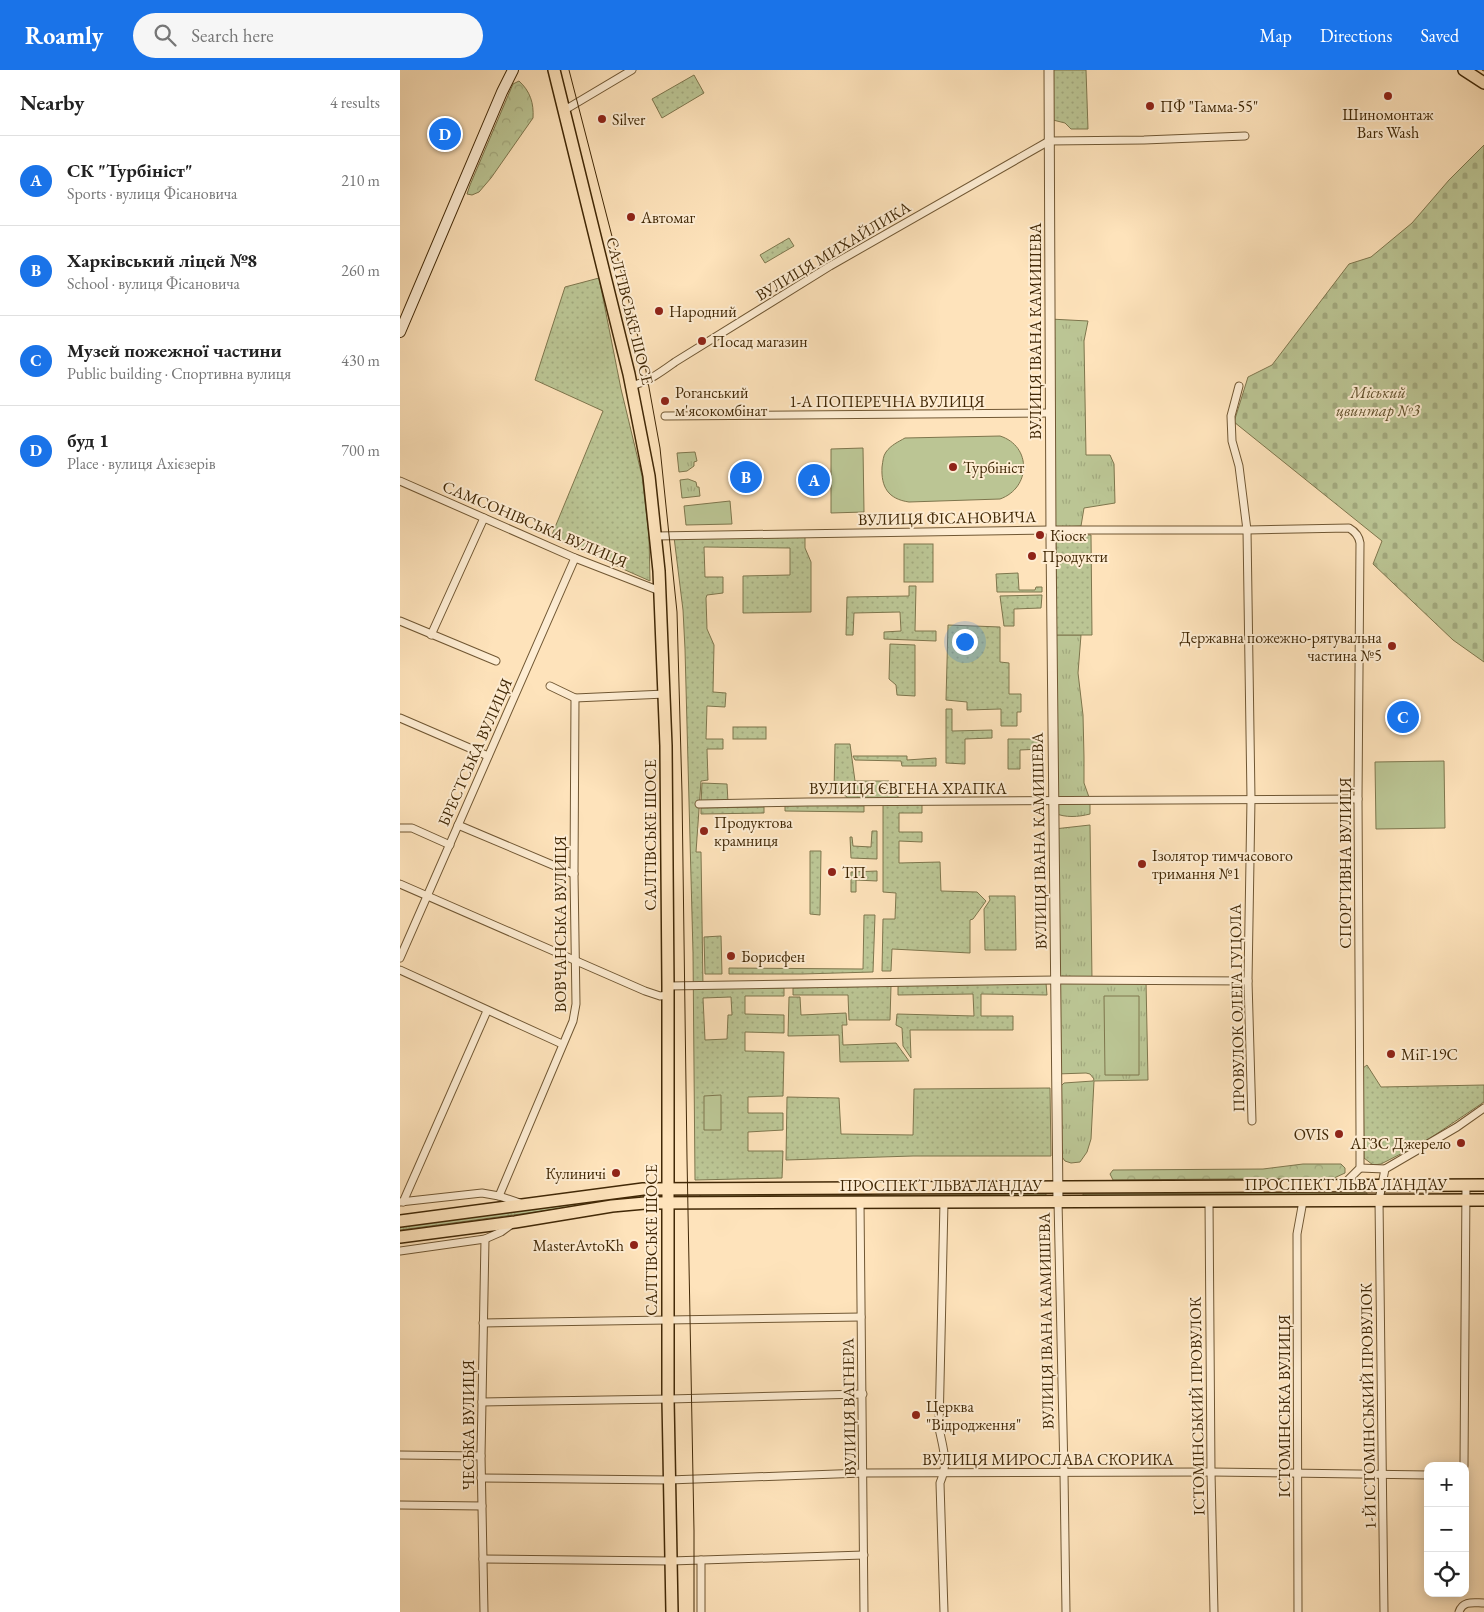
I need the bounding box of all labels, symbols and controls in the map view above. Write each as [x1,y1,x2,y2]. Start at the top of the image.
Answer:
search box [133,13,483,58]
text: Roamly [25,20,103,51]
icon: search [151,21,179,49]
text: Search here [191,23,274,48]
text: Map [1260,24,1292,47]
text: Directions [1320,24,1392,47]
text: Saved [1420,24,1459,47]
text: Nearby [20,89,84,116]
marker: Шиномонтаж Bars Wash [1382,90,1394,102]
text: 4 results [330,92,380,113]
place label: ПФ "Гамма-55" [1160,96,1258,117]
marker: ПФ "Гамма-55" [1144,100,1156,112]
place label: Шиномонтаж Bars Wash [1342,104,1434,143]
place label: Silver [612,109,646,130]
marker: Silver [596,113,608,125]
pin: D [429,115,461,153]
text: СК "Турбініст" [67,158,192,183]
text: A [30,170,42,191]
text: 210 m [341,170,380,191]
text: Sports · вулиця Фісановича [67,183,238,204]
street label: ВУЛИЦЯ МИХАЙЛИКА [752,196,915,306]
place label: Автомаг [640,207,696,228]
marker: Автомаг [625,211,637,223]
street label: ВУЛИЦЯ ІВАНА КАМИШЕВА [1025,222,1046,439]
street label: САЛТІВСЬКЕ ШОСЕ [601,235,659,387]
text: Харківський ліцей №8 [67,248,257,273]
text: B [31,260,41,281]
text: 260 m [341,260,380,281]
text: School · вулиця Фісановича [67,273,240,294]
place label: Народний [669,301,737,322]
marker: Народний [653,305,665,317]
place label: Посад магазин [712,331,807,352]
marker: Посад магазин [696,335,708,347]
text: Музей пожежної частини [67,338,282,363]
text: C [30,350,42,371]
text: 430 m [341,350,380,371]
text: Public building · Спортивна вулиця [67,363,291,384]
place label: Роганський м'ясокомбінат [675,382,768,421]
park label: Міський цвинтар №3 [1336,382,1420,421]
street label: 1-А ПОПЕРЕЧНА ВУЛИЦЯ [789,391,985,412]
marker: Роганський м'ясокомбінат [659,395,671,407]
text: буд 1 [67,428,109,453]
text: D [30,440,42,461]
text: 700 m [341,440,380,461]
text: Place · вулиця Ахієзерів [67,453,216,474]
place label: Турбініст [963,457,1025,478]
pin: B [730,458,762,496]
pin: A [798,461,830,499]
marker: Турбініст [947,461,959,473]
street label: САМСОНІВСЬКА ВУЛИЦЯ [439,475,631,573]
street label: ВУЛИЦЯ ФІСАНОВИЧА [858,506,1037,530]
place label: Кіоск [1050,525,1087,546]
marker: Кіоск [1034,529,1046,541]
place label: Продукти [1042,546,1109,567]
marker: Продукти [1026,550,1038,562]
place label: Державна пожежно-рятувальна частина №5 [1180,627,1383,666]
your location [952,629,978,655]
marker: Державна пожежно-рятувальна частина №5 [1386,640,1398,652]
street label: БРЕСТСЬКА ВУЛИЦЯ [433,675,517,829]
pin: C [1387,698,1419,736]
street label: ВУЛИЦЯ ІВАНА КАМИШЕВА [1027,731,1051,950]
street label: САЛТІВСЬКЕ ШОСЕ [640,759,661,911]
street label: СПОРТИВНА ВУЛИЦЯ [1335,777,1356,949]
street label: ВУЛИЦЯ ЄВГЕНА ХРАПКА [809,778,1008,799]
place label: Продуктова крамниця [714,812,793,851]
marker: Продуктова крамниця [698,825,710,837]
street label: ВОВЧАНСЬКА ВУЛИЦЯ [550,836,571,1012]
place label: Ізолятор тимчасового тримання №1 [1152,845,1293,884]
marker: Ізолятор тимчасового тримання №1 [1136,858,1148,870]
place label: ТП [842,862,866,883]
marker: ТП [826,866,838,878]
street label: ПРОВУЛОК ОЛЕГА ГУЦОЛА [1225,903,1249,1112]
place label: Борисфен [741,946,805,967]
marker: Борисфен [725,950,737,962]
place label: МіГ-19С [1401,1044,1458,1065]
marker: МіГ-19С [1385,1048,1397,1060]
place label: OVIS [1294,1124,1329,1145]
marker: OVIS [1333,1128,1345,1140]
place label: АГЗС Джерело [1349,1133,1451,1154]
marker: АГЗС Джерело [1455,1137,1467,1149]
place label: Кулиничі [545,1163,606,1184]
street label: САЛТІВСЬКЕ ШОСЕ [641,1164,662,1316]
marker: Кулиничі [610,1167,622,1179]
street label: ПРОСПЕКТ ЛЬВА ЛАНДАУ [1244,1174,1448,1195]
street label: ПРОСПЕКТ ЛЬВА ЛАНДАУ [839,1175,1043,1196]
street label: ВУЛИЦЯ ІВАНА КАМИШЕВА [1034,1211,1058,1430]
place label: MasterAvtoKh [533,1235,624,1256]
marker: MasterAvtoKh [628,1239,640,1251]
street label: 1-Й ІСТОМІНСЬКИЙ ПРОВУЛОК [1355,1282,1381,1529]
street label: ІСТОМІНСЬКИЙ ПРОВУЛОК [1185,1296,1209,1515]
street label: ІСТОМІНСЬКА ВУЛИЦЯ [1274,1314,1295,1497]
street label: ВУЛИЦЯ ВАГНЕРА [837,1337,861,1476]
street label: ЧЕСЬКА ВУЛИЦЯ [458,1360,479,1490]
place label: Церква "Відродження" [926,1396,1021,1435]
marker: Церква "Відродження" [910,1409,922,1421]
street label: ВУЛИЦЯ МИРОСЛАВА СКОРИКА [922,1449,1175,1470]
map controls [1424,1462,1469,1597]
button: + [1424,1462,1469,1507]
button: − [1424,1507,1469,1552]
button: locate [1424,1552,1469,1597]

